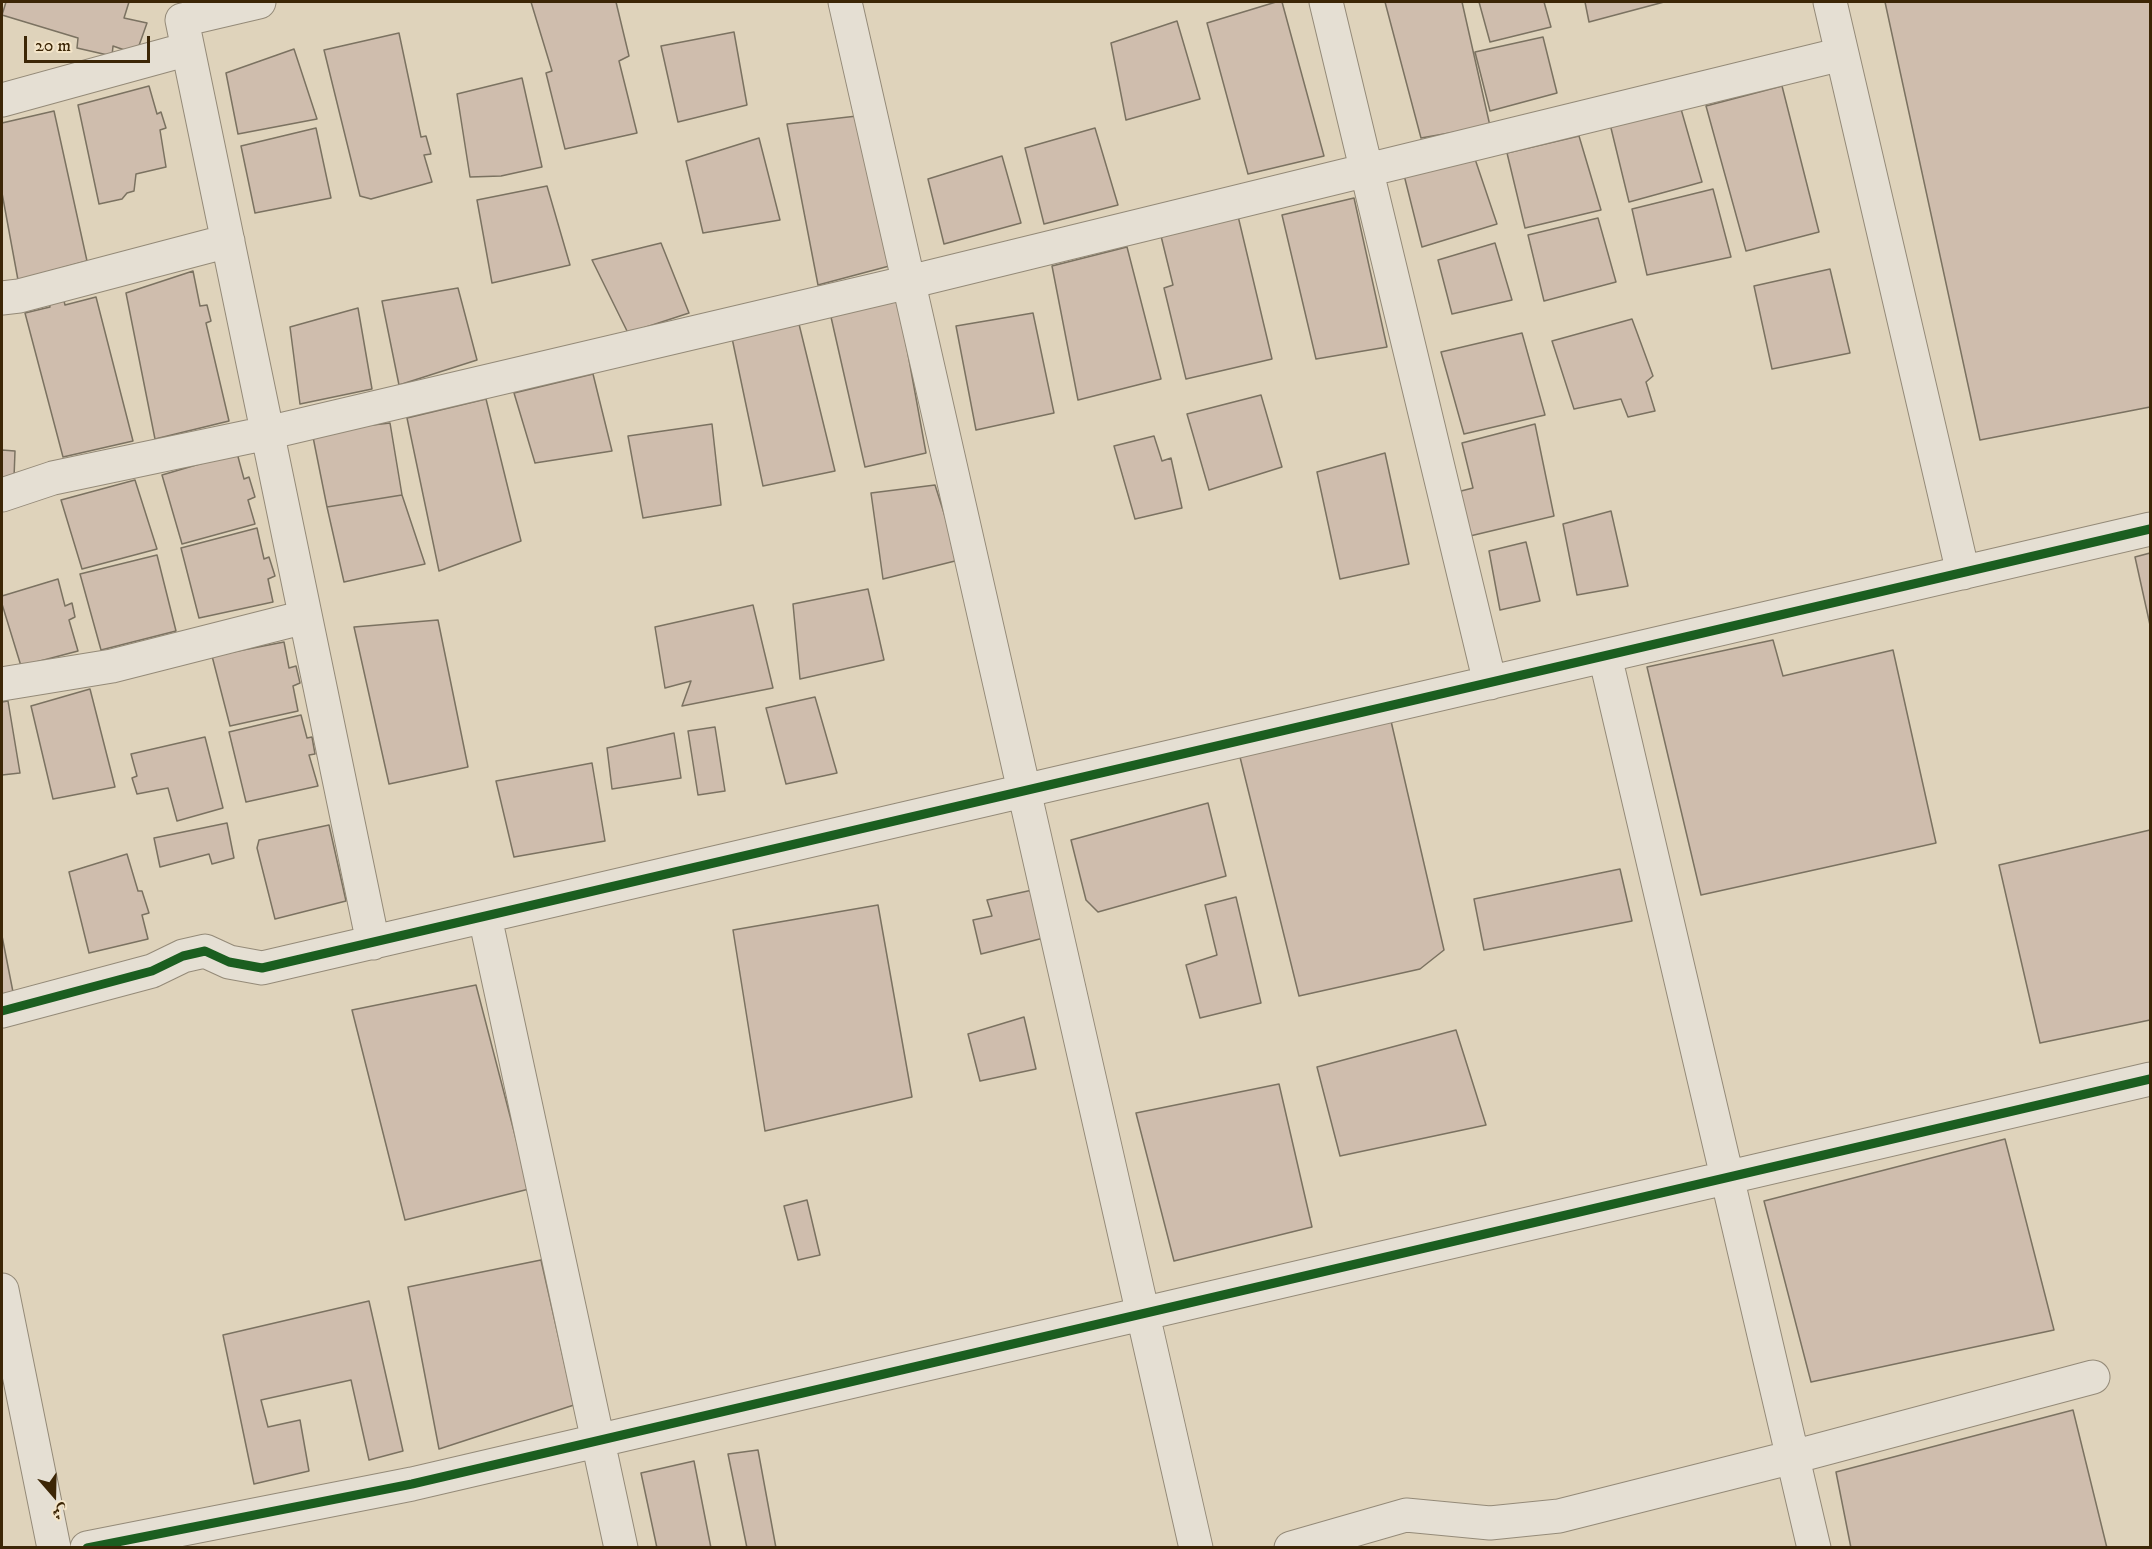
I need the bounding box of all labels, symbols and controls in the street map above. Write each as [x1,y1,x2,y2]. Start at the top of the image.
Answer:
scale bar [27,24,153,62]
text: 20 m [35,35,71,57]
north arrow [24,1465,84,1525]
text: ش [49,1500,71,1524]

